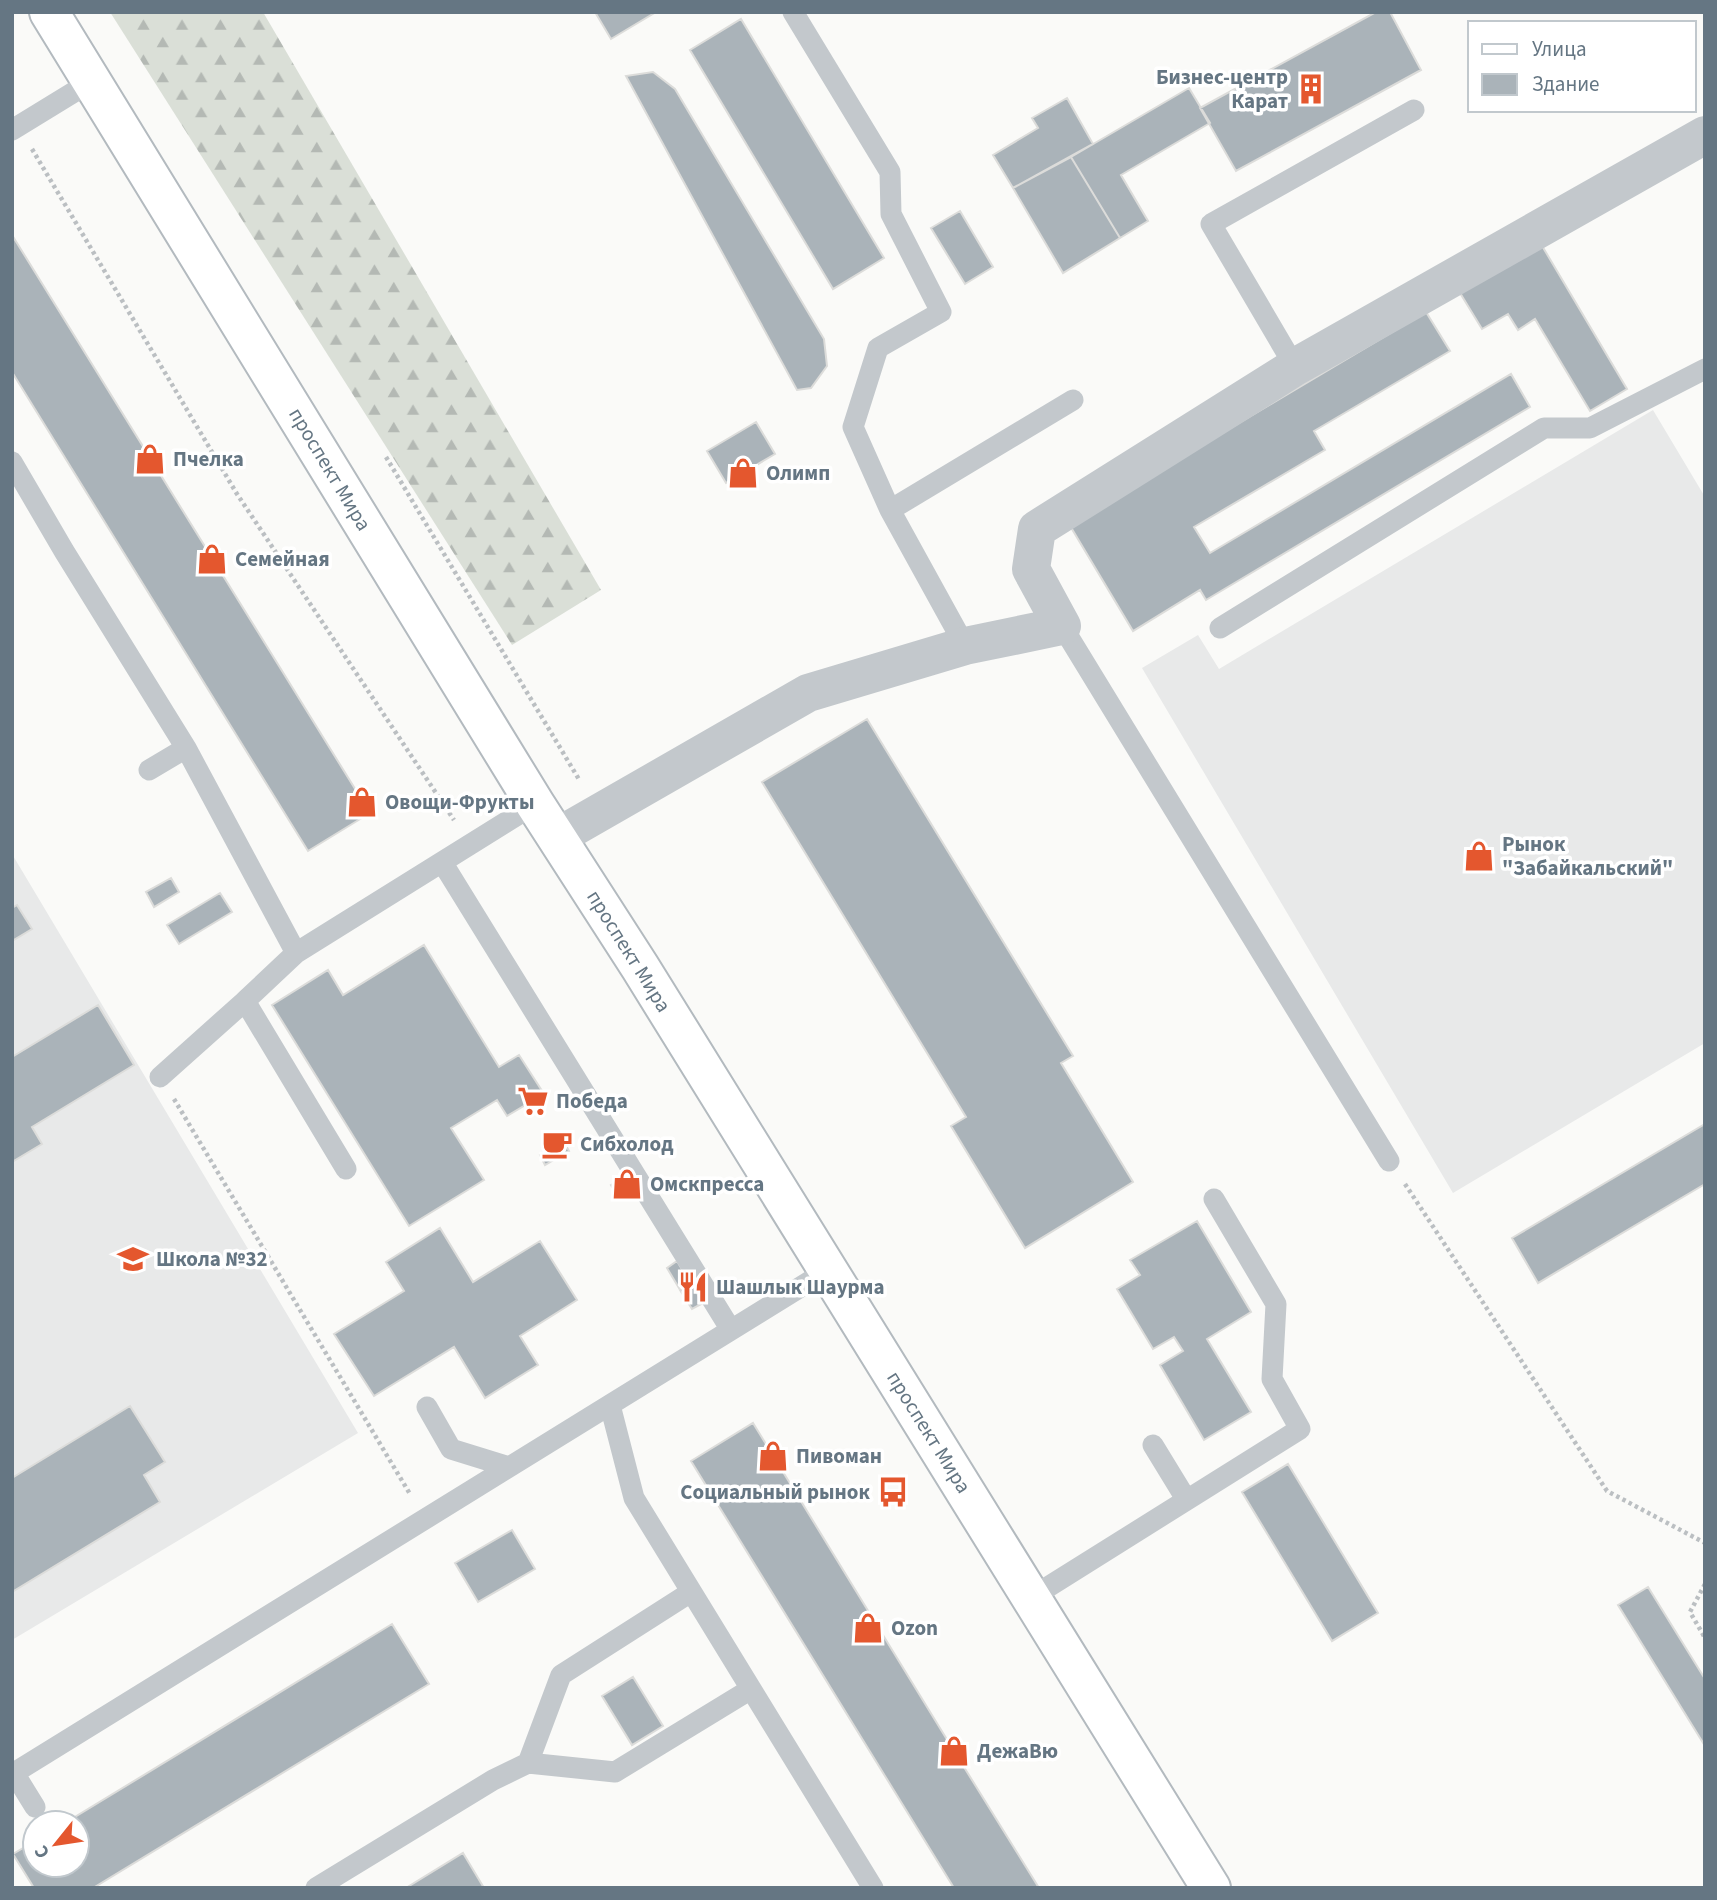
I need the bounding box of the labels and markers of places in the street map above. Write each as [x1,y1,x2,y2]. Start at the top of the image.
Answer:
place label: Бизнес-центр Карат [1156,62,1288,116]
building icon: Бизнес-центр Карат [1294,72,1328,106]
shop icon: Пчелка [133,442,167,476]
place label: Пчелка [173,444,244,474]
shop icon: Олимп [726,456,760,490]
place label: Олимп [766,458,830,488]
shop icon: Семейная [195,542,229,576]
place label: Семейная [235,544,330,574]
shop icon: Овощи-Фрукты [345,785,379,819]
place label: Овощи-Фрукты [385,787,534,817]
place label: Рынок "Забайкальский" [1502,829,1673,883]
shop icon: Рынок "Забайкальский" [1462,839,1496,873]
supermarket icon: Победа [516,1084,550,1118]
place label: Победа [556,1086,628,1116]
cafe icon: Сибхолод [540,1127,574,1161]
place label: Сибхолод [580,1129,674,1159]
shop icon: Омскпресса [610,1167,644,1201]
place label: Омскпресса [650,1169,764,1199]
school or university icon: Школа №32 [116,1242,150,1276]
place label: Школа №32 [156,1244,268,1274]
restaurant icon: Шашлык Шаурма [676,1270,710,1304]
place label: Шашлык Шаурма [716,1272,885,1302]
shop icon: Пивоман [756,1439,790,1473]
place label: Пивоман [796,1441,882,1471]
bus stop icon: Социальный рынок [876,1475,910,1509]
place label: Социальный рынок [680,1477,870,1507]
shop icon: Ozon [851,1611,885,1645]
place label: Ozon [891,1613,938,1643]
shop icon: ДежаВю [937,1734,971,1768]
place label: ДежаВю [977,1736,1058,1766]

